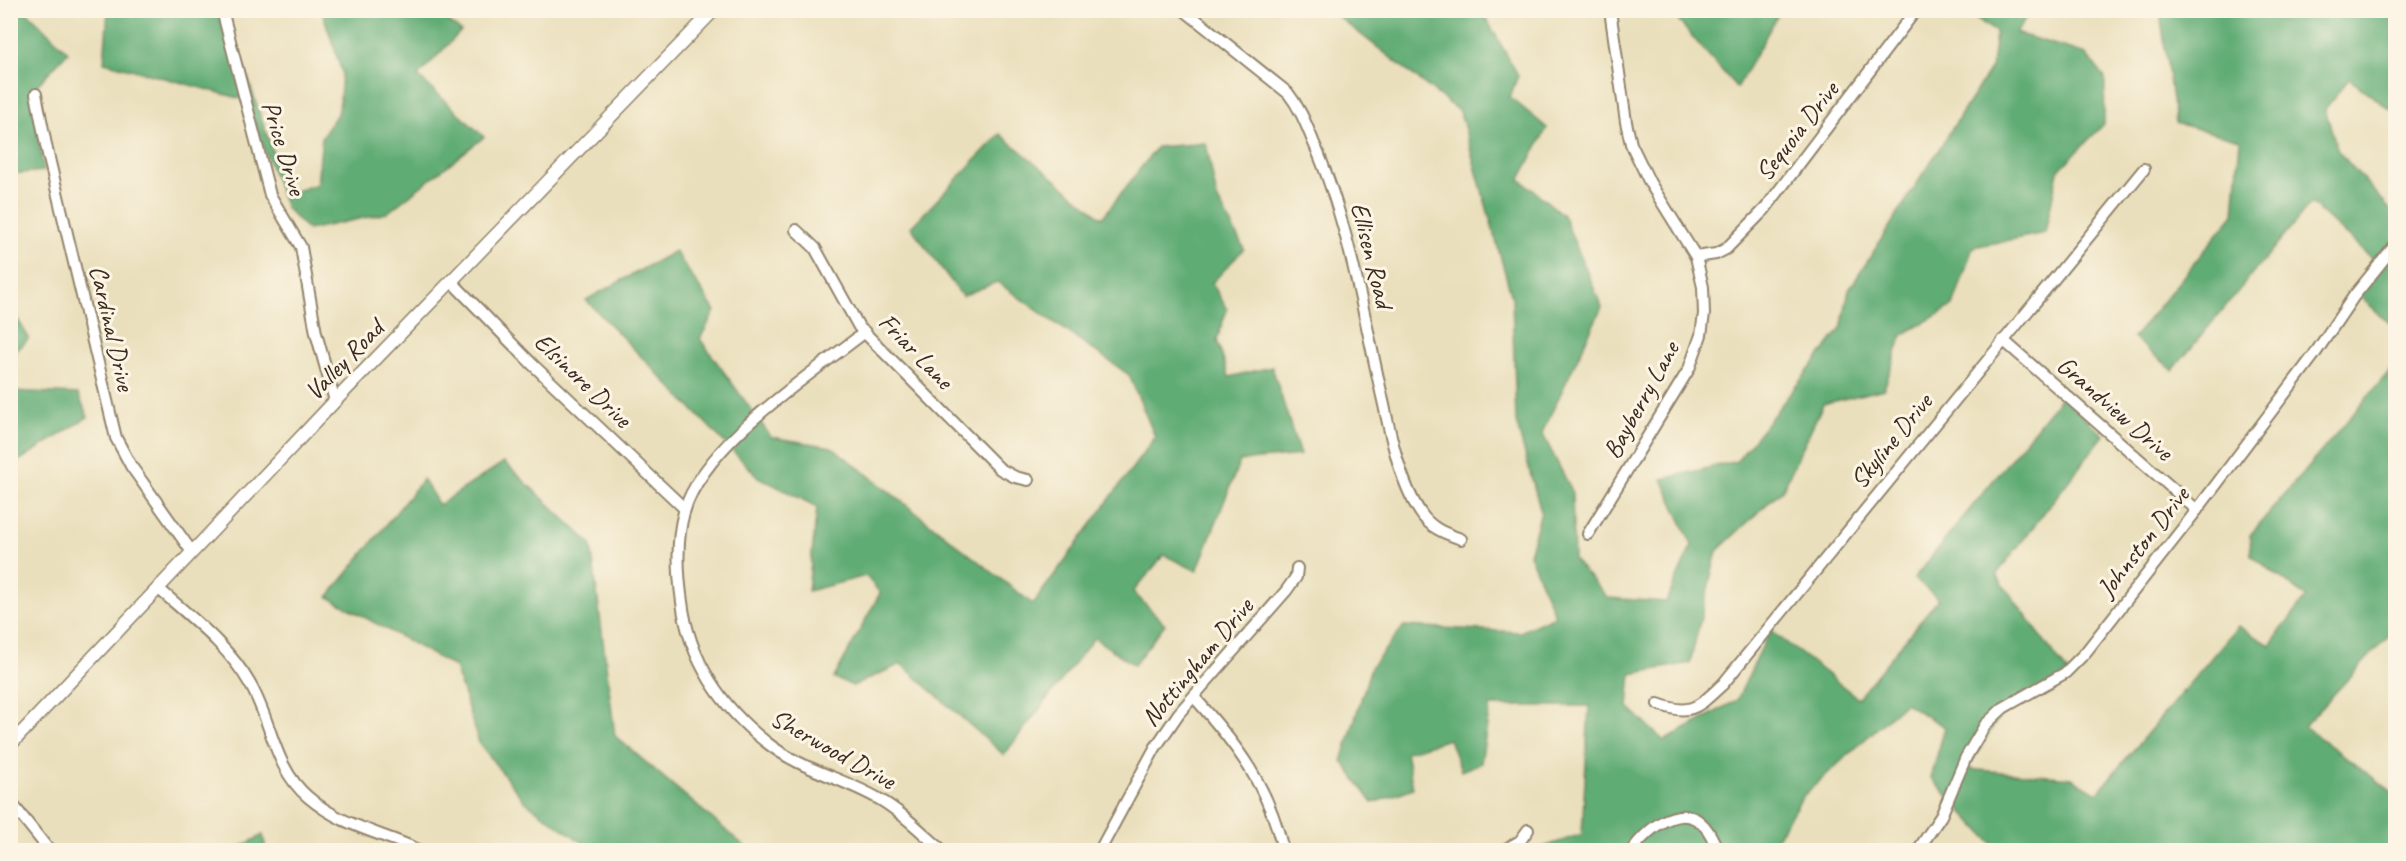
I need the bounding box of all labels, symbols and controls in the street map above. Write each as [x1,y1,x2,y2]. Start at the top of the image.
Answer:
street label: Sequoia Drive [1748,73,1848,187]
street label: Price Drive [254,97,315,201]
street label: Ellisen Road [1343,199,1402,315]
street label: Cardinal Drive [82,262,143,395]
street label: Friar Lane [872,306,962,398]
street label: Valley Road [298,310,393,407]
street label: Elsinore Drive [527,325,640,436]
street label: Bayberry Lane [1595,333,1688,464]
street label: Grandview Drive [2050,349,2181,469]
street label: Skyline Drive [1843,385,1941,495]
street label: Johnston Drive [2088,478,2198,606]
street label: Nottingham Drive [1134,590,1261,733]
street label: Sherwood Drive [765,701,903,798]

